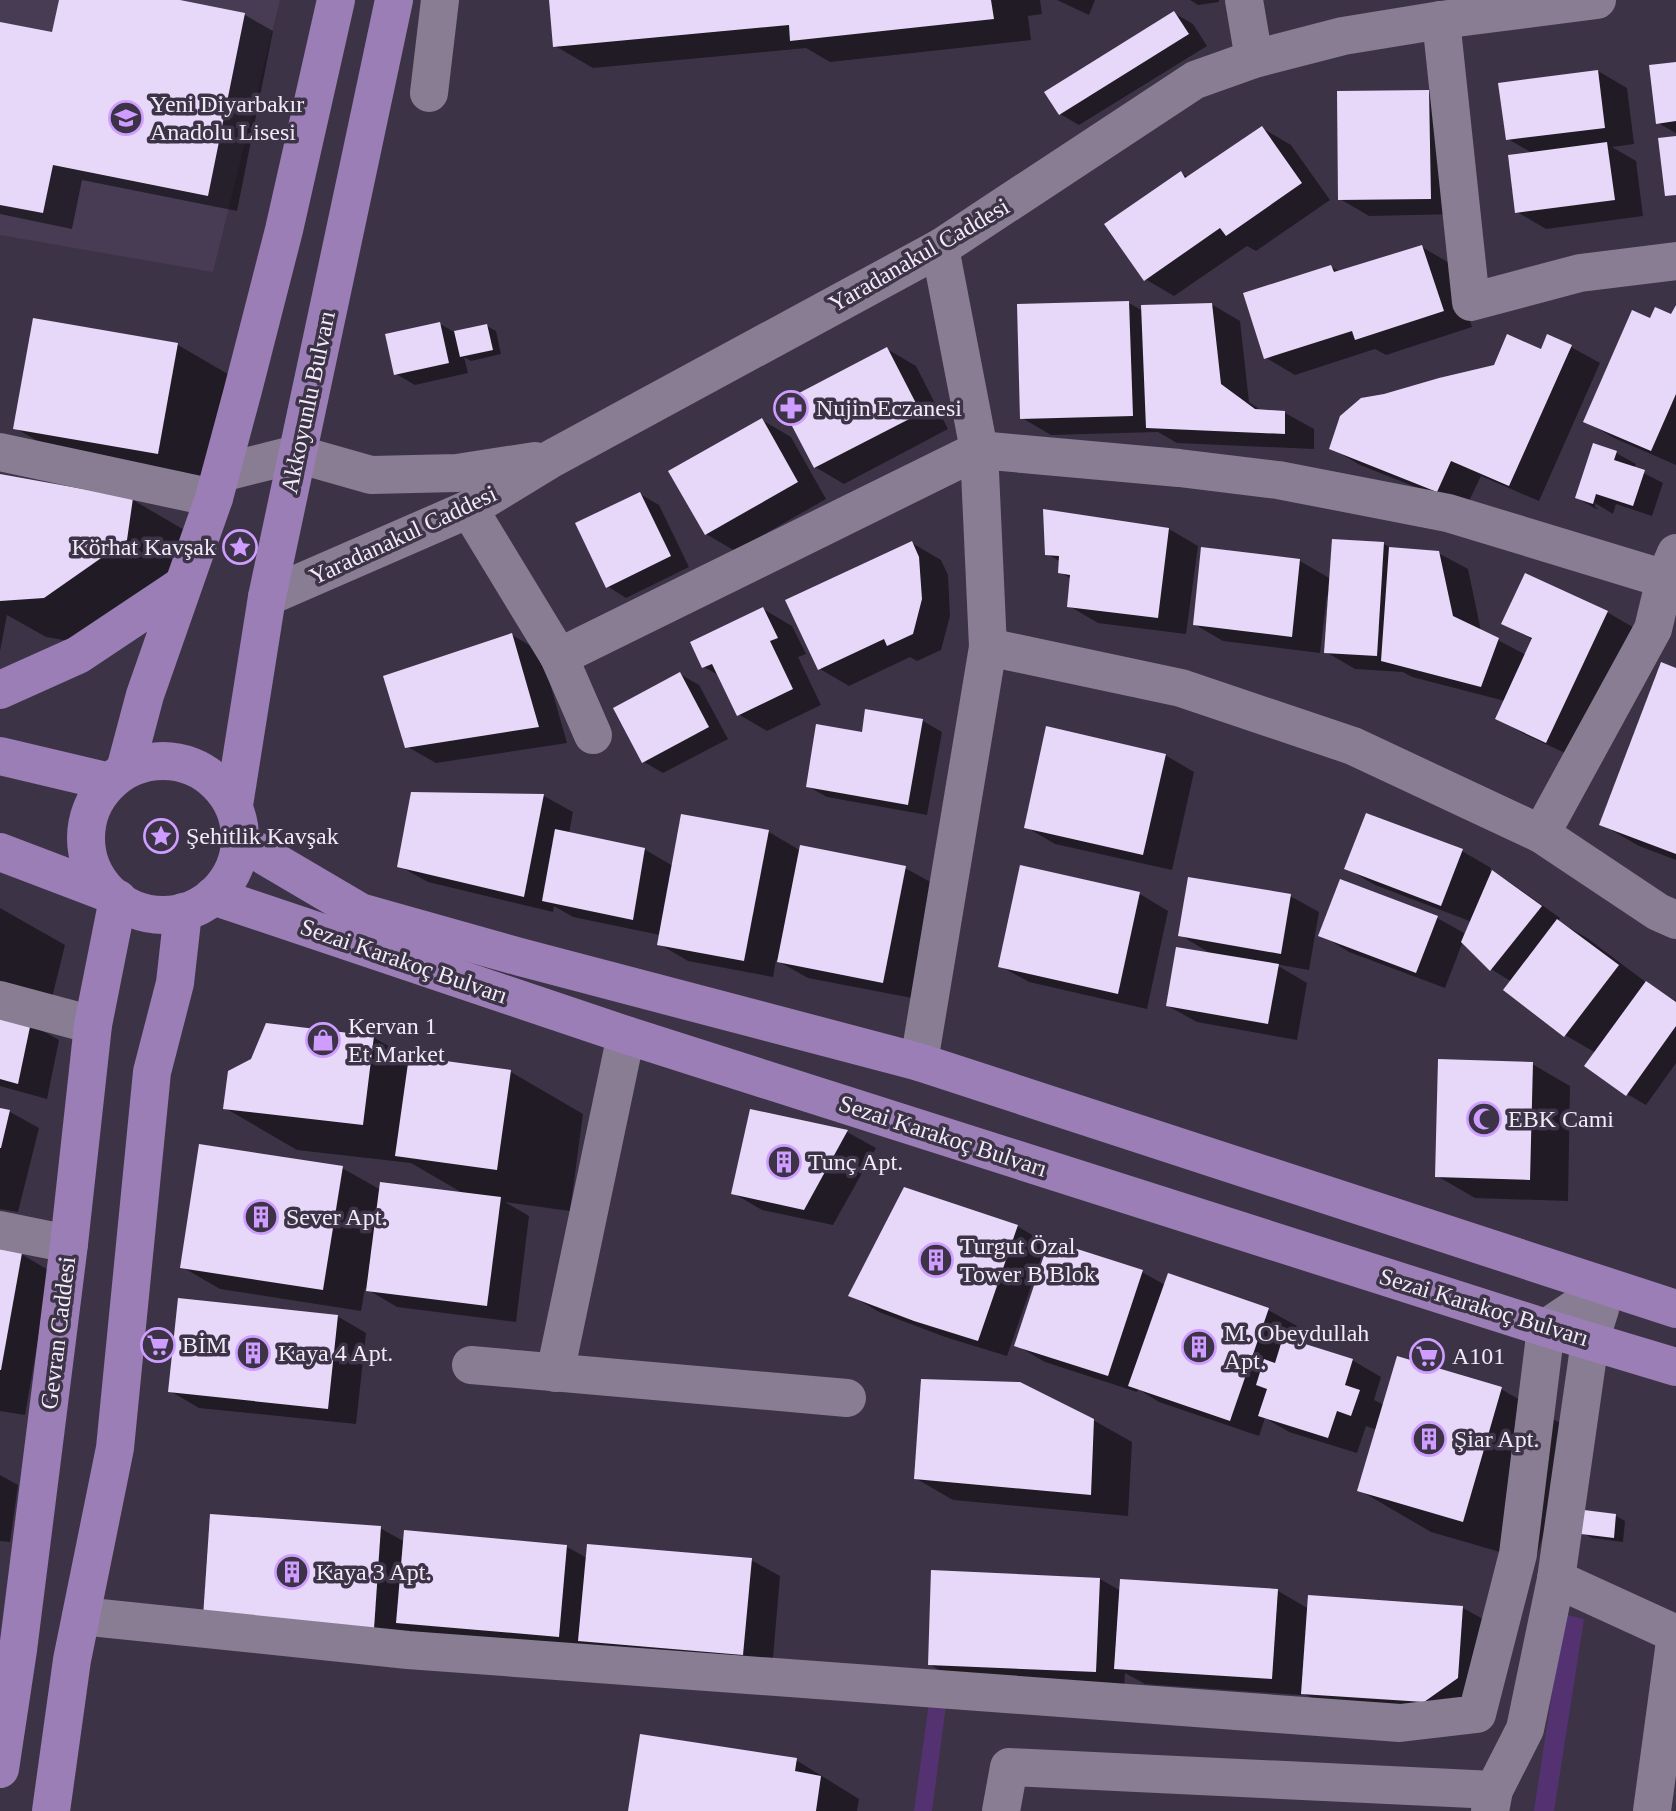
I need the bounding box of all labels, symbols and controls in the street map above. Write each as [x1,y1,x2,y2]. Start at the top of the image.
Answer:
place label: Yeni Diyarbakır Anadolu Lisesi [150,91,304,145]
school or university icon: Yeni Diyarbakır Anadolu Lisesi [107,99,145,137]
street label: Yaradanakul Caddesi [824,193,1014,317]
street label: Akkoyunlu Bulvarı [276,308,340,496]
pharmacy icon: Nujin Eczanesi [772,389,810,427]
place label: Nujin Eczanesi [816,395,962,421]
street label: Yaradanakul Caddesi [305,480,501,590]
place icon: Körhat Kavşak [221,528,259,566]
place label: Körhat Kavşak [71,534,216,560]
place icon: Şehitlik Kavşak [142,817,180,855]
place label: Şehitlik Kavşak [186,823,339,849]
street label: Sezai Karakoç Bulvarı [297,913,511,1009]
place label: Kervan 1 Et Market [348,1013,445,1067]
shop icon: Kervan 1 Et Market [304,1021,342,1059]
street label: Sezai Karakoç Bulvarı [836,1090,1051,1182]
mosque icon: EBK Cami [1465,1100,1503,1138]
place label: EBK Cami [1508,1106,1614,1132]
building icon: Tunç Apt. [765,1143,803,1181]
place label: Tunç Apt. [808,1149,903,1175]
building icon: Sever Apt. [242,1198,280,1236]
place label: Sever Apt. [286,1204,387,1230]
place label: Turgut Özal Tower B Blok [960,1233,1096,1287]
building icon: Turgut Özal Tower B Blok [917,1241,955,1279]
street label: Gevran Caddesi [36,1255,80,1411]
street label: Sezai Karakoç Bulvarı [1376,1263,1592,1351]
place label: M. Obeydullah Apt. [1224,1320,1369,1374]
supermarket icon: BİM [139,1326,177,1364]
building icon: M. Obeydullah Apt. [1180,1328,1218,1366]
place label: BİM [182,1332,227,1358]
building icon: Kaya 4 Apt. [234,1334,272,1372]
supermarket icon: A101 [1408,1337,1446,1375]
place label: Kaya 4 Apt. [278,1340,393,1366]
place label: A101 [1452,1343,1505,1369]
building icon: Şiar Apt. [1410,1420,1448,1458]
place label: Şiar Apt. [1454,1426,1539,1452]
building icon: Kaya 3 Apt. [273,1553,311,1591]
place label: Kaya 3 Apt. [316,1559,431,1585]

